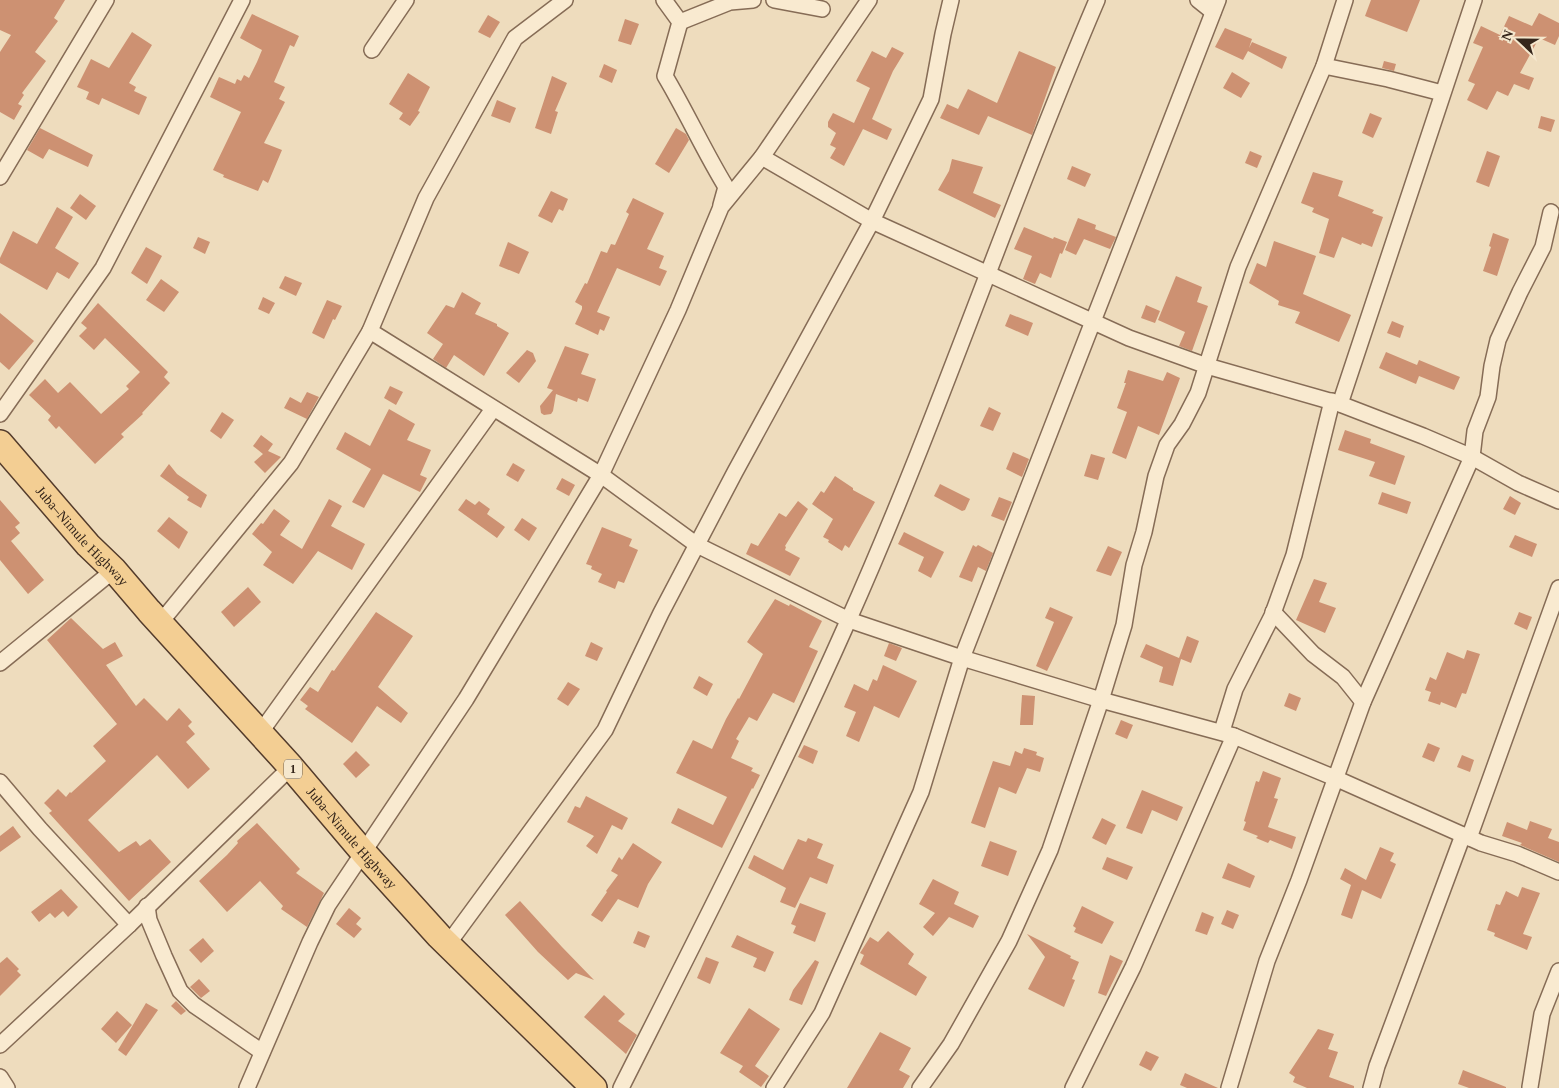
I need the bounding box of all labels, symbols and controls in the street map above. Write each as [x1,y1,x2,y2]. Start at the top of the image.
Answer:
north arrow [1494,15,1544,65]
text: N [1499,28,1516,43]
street label: Juba–Nimule Highway [33,483,131,589]
road number: 1 [284,760,302,779]
street label: Juba–Nimule Highway [303,784,400,892]

